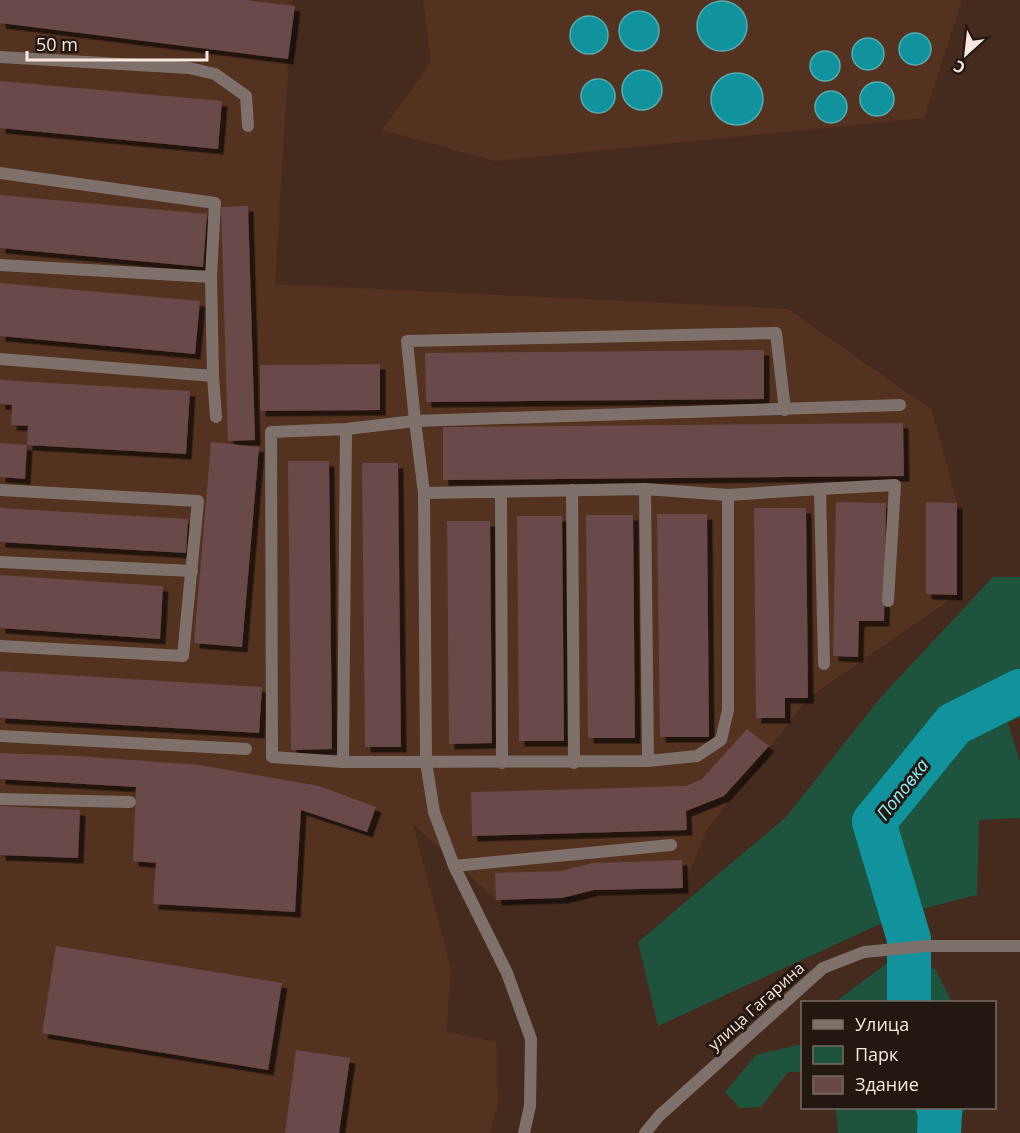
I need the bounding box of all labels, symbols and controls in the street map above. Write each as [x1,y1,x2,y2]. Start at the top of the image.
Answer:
scale bar [27,24,207,62]
north arrow [936,24,996,84]
text: 50 m [36,32,78,56]
text: С [950,55,969,79]
water label: Поповка [871,754,933,824]
street label: улица Гагарина [703,957,809,1055]
legend [801,1001,996,1109]
text: Улица [855,1012,909,1036]
text: Парк [855,1042,899,1066]
text: Здание [855,1072,919,1096]

